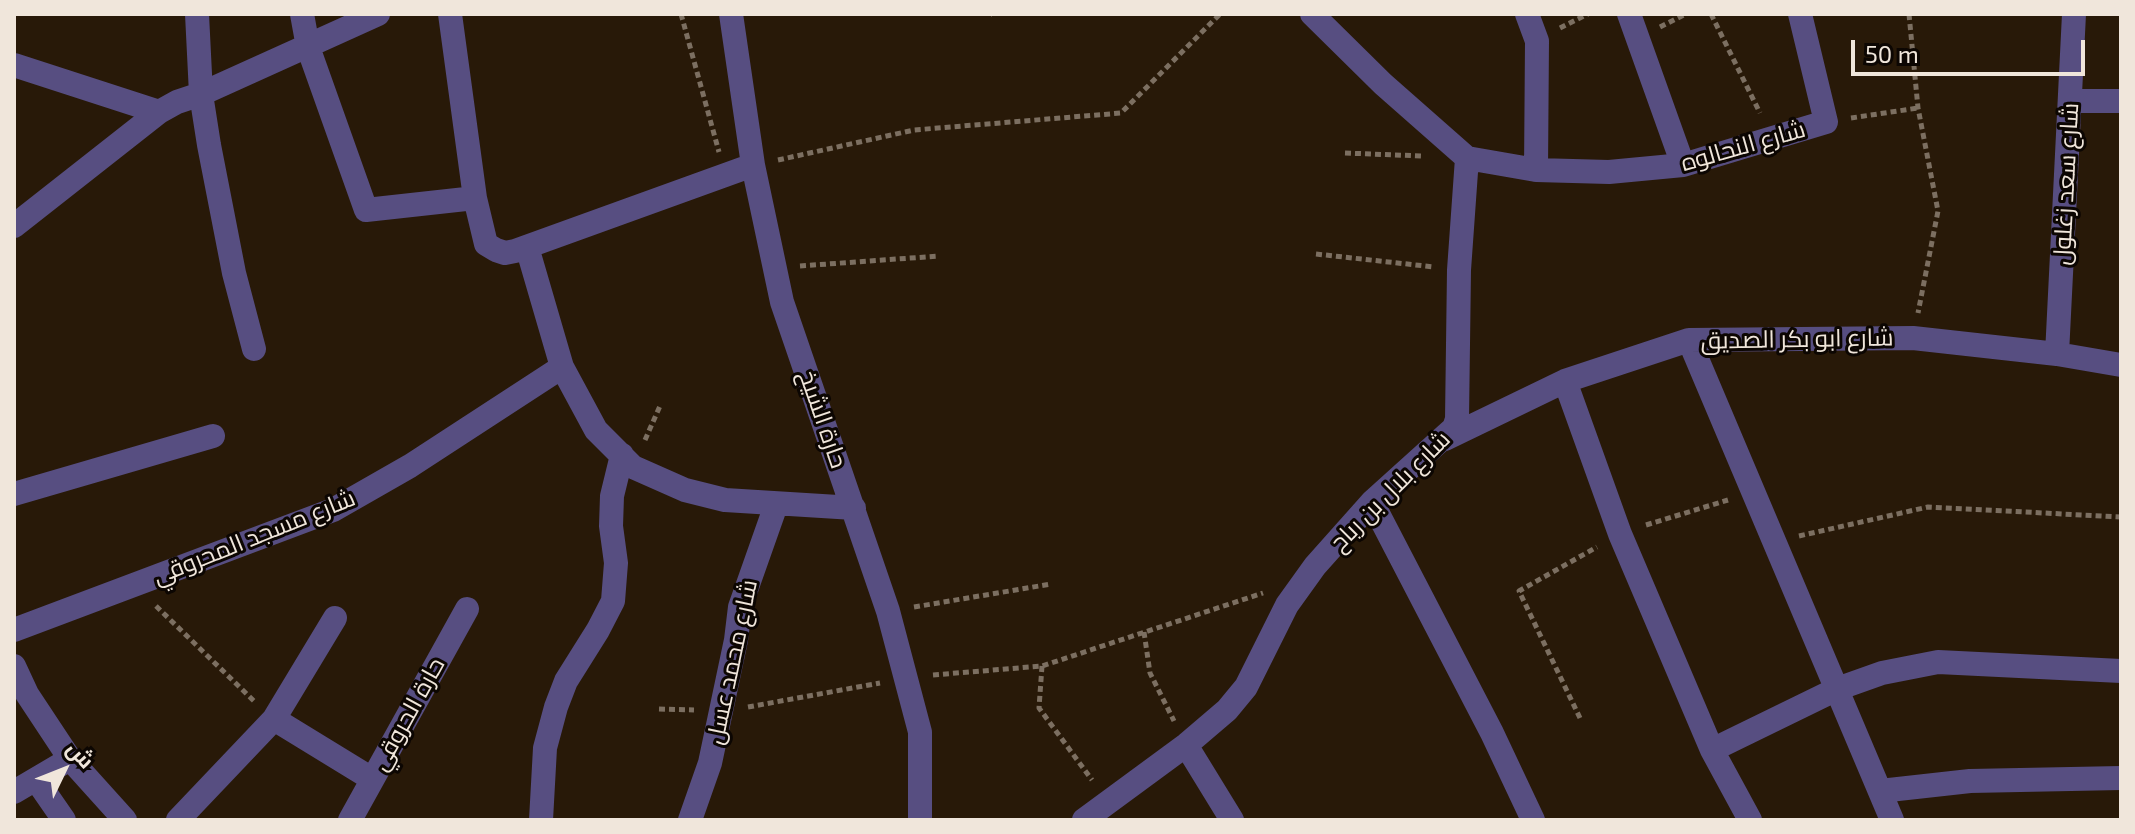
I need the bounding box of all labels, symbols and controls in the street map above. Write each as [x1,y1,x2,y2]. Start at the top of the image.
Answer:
scale bar [1855,24,2089,74]
text: 50 m [1865,39,1919,68]
street label: شارع سعد زغلول [2047,102,2085,266]
street label: شارع النحالوه [1678,115,1808,177]
street label: شارع ابو بكر الصديق [1700,323,1894,355]
street label: حارة الشيخ [793,366,853,472]
street label: شارع بلال بن رباح [1324,425,1456,557]
street label: شارع مسجد المحروقي [149,483,359,591]
street label: شارع محمد عسل [700,577,764,747]
street label: حارة الحروقي [365,652,451,776]
north arrow [24,730,104,810]
text: ش [62,734,101,773]

